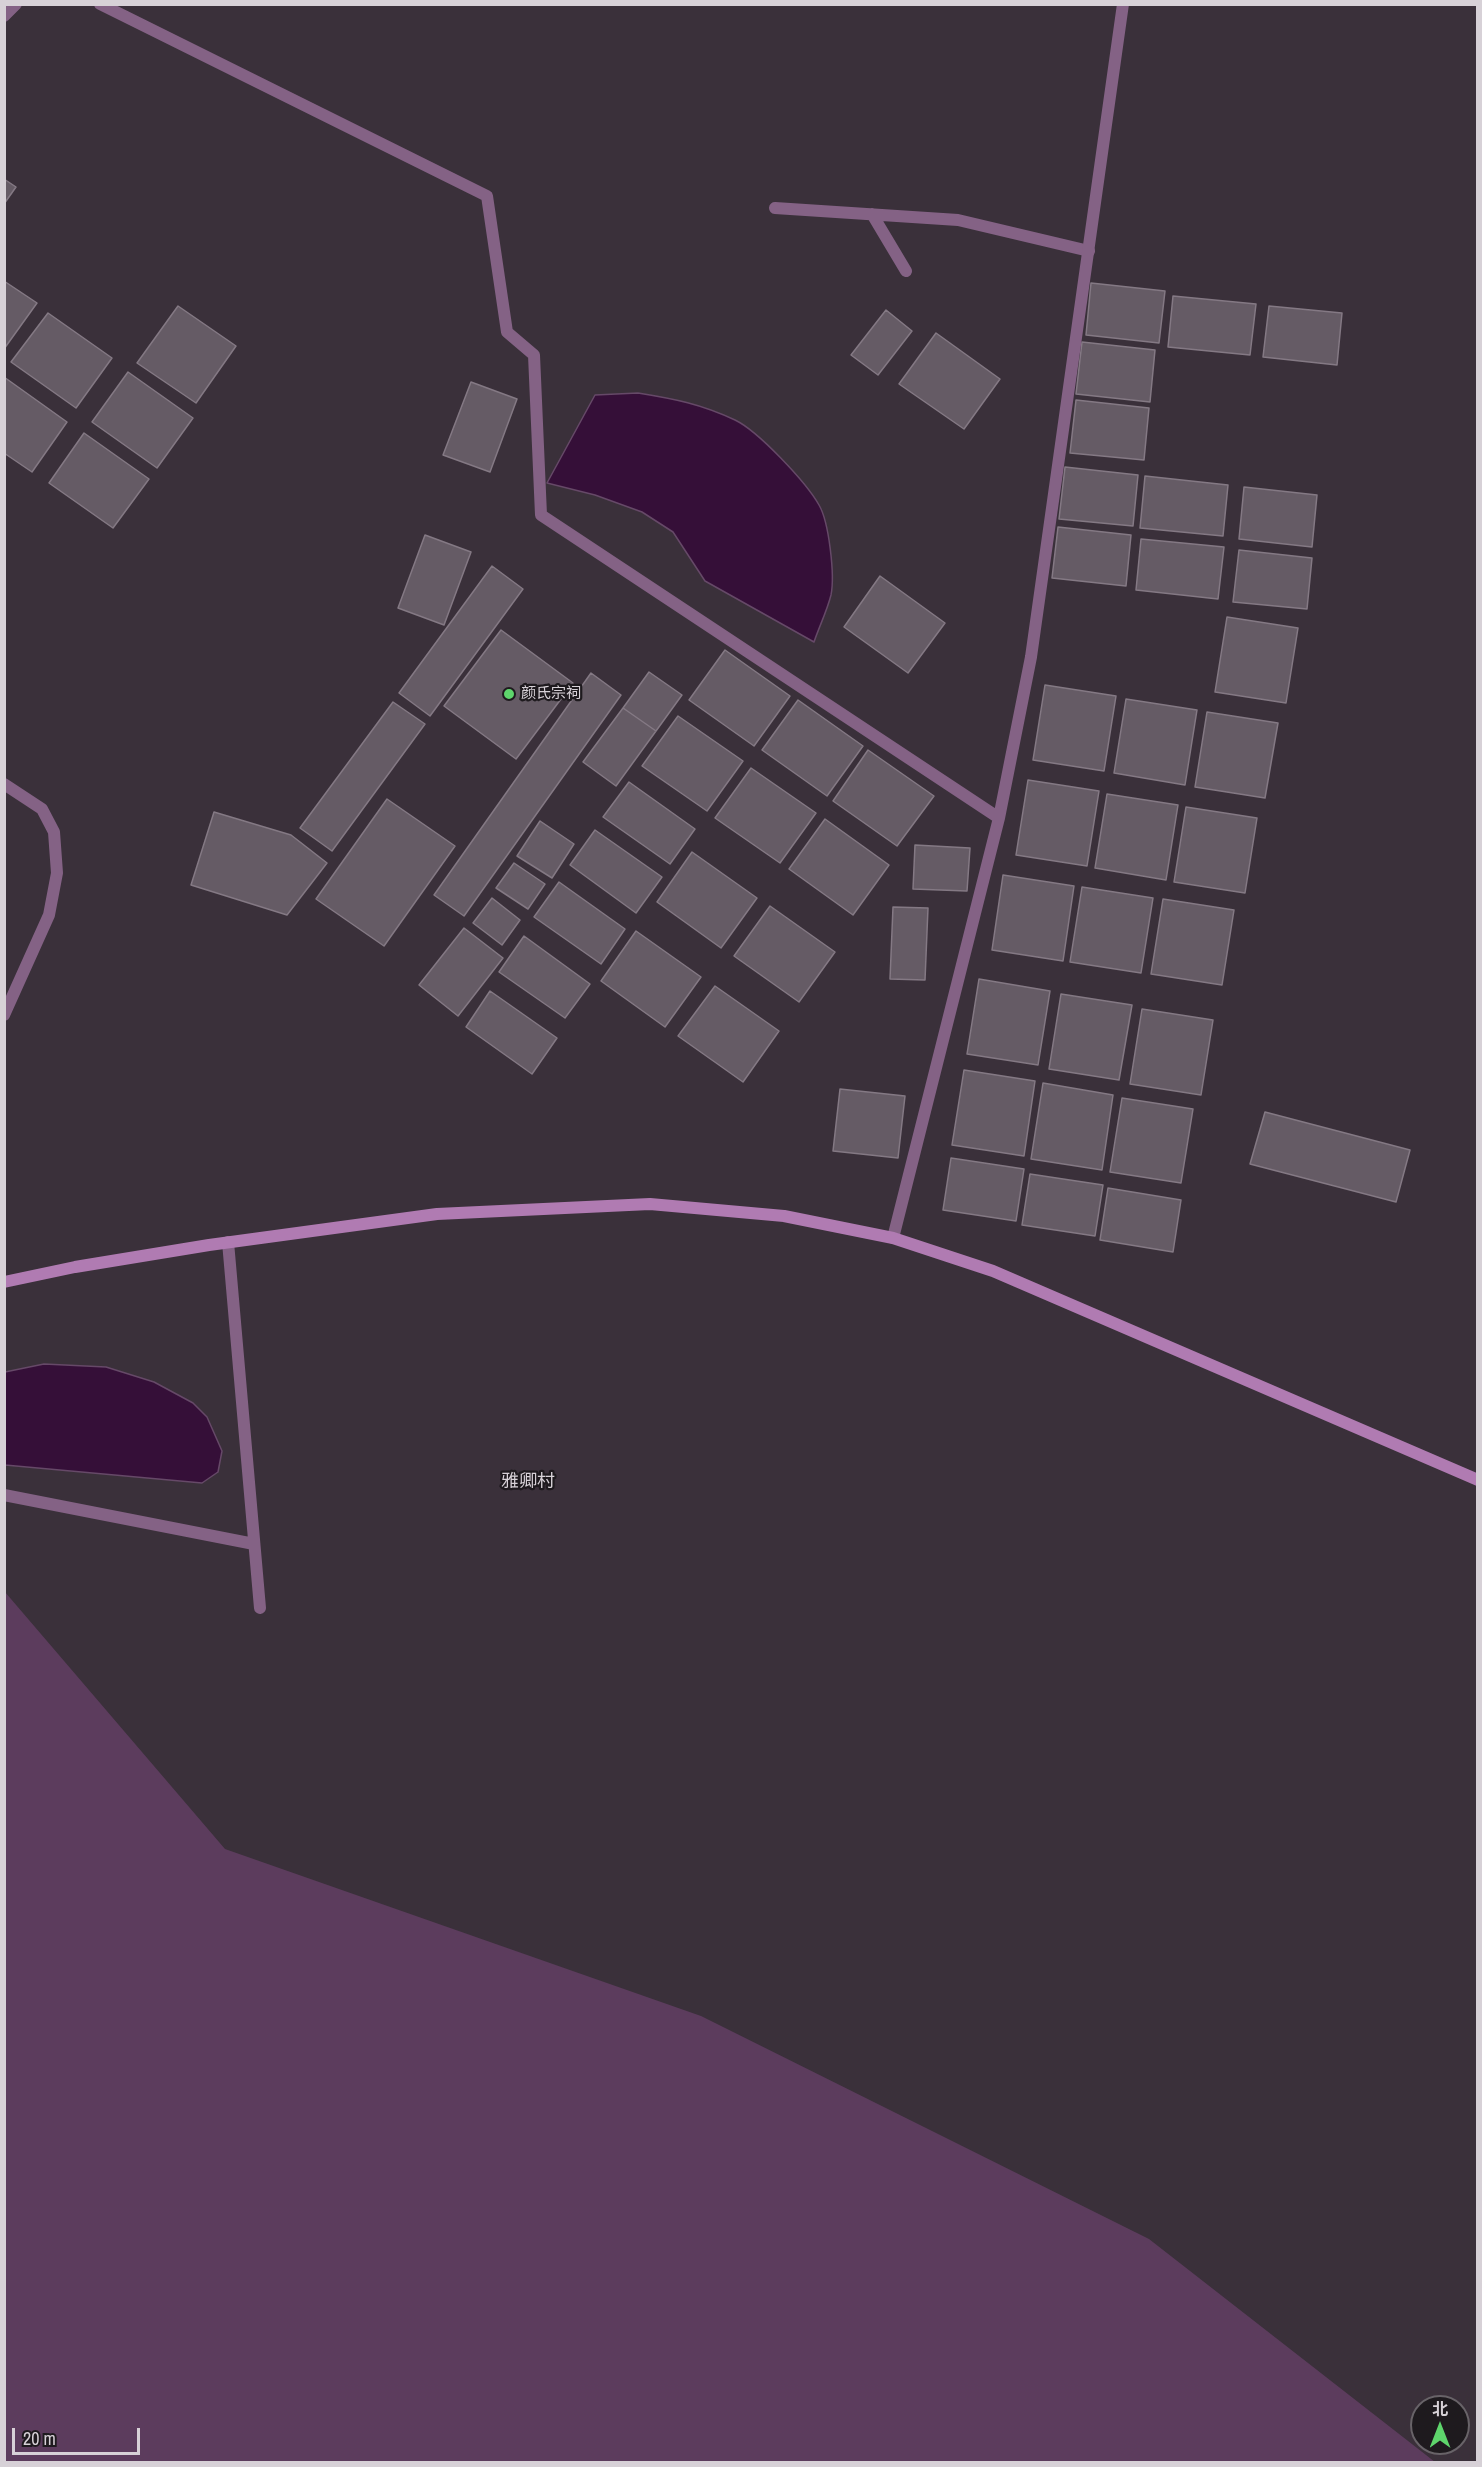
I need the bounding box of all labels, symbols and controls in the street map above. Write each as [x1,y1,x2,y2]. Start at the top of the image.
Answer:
place label: 颜氏宗祠 [521,685,581,703]
marker: 颜氏宗祠 [502,687,516,701]
district label: 雅卿村 [501,1471,555,1493]
north arrow [1410,2395,1470,2455]
text: 北 [1432,2398,1448,2420]
scale bar [15,2416,142,2454]
text: 20 m [23,2426,56,2451]

